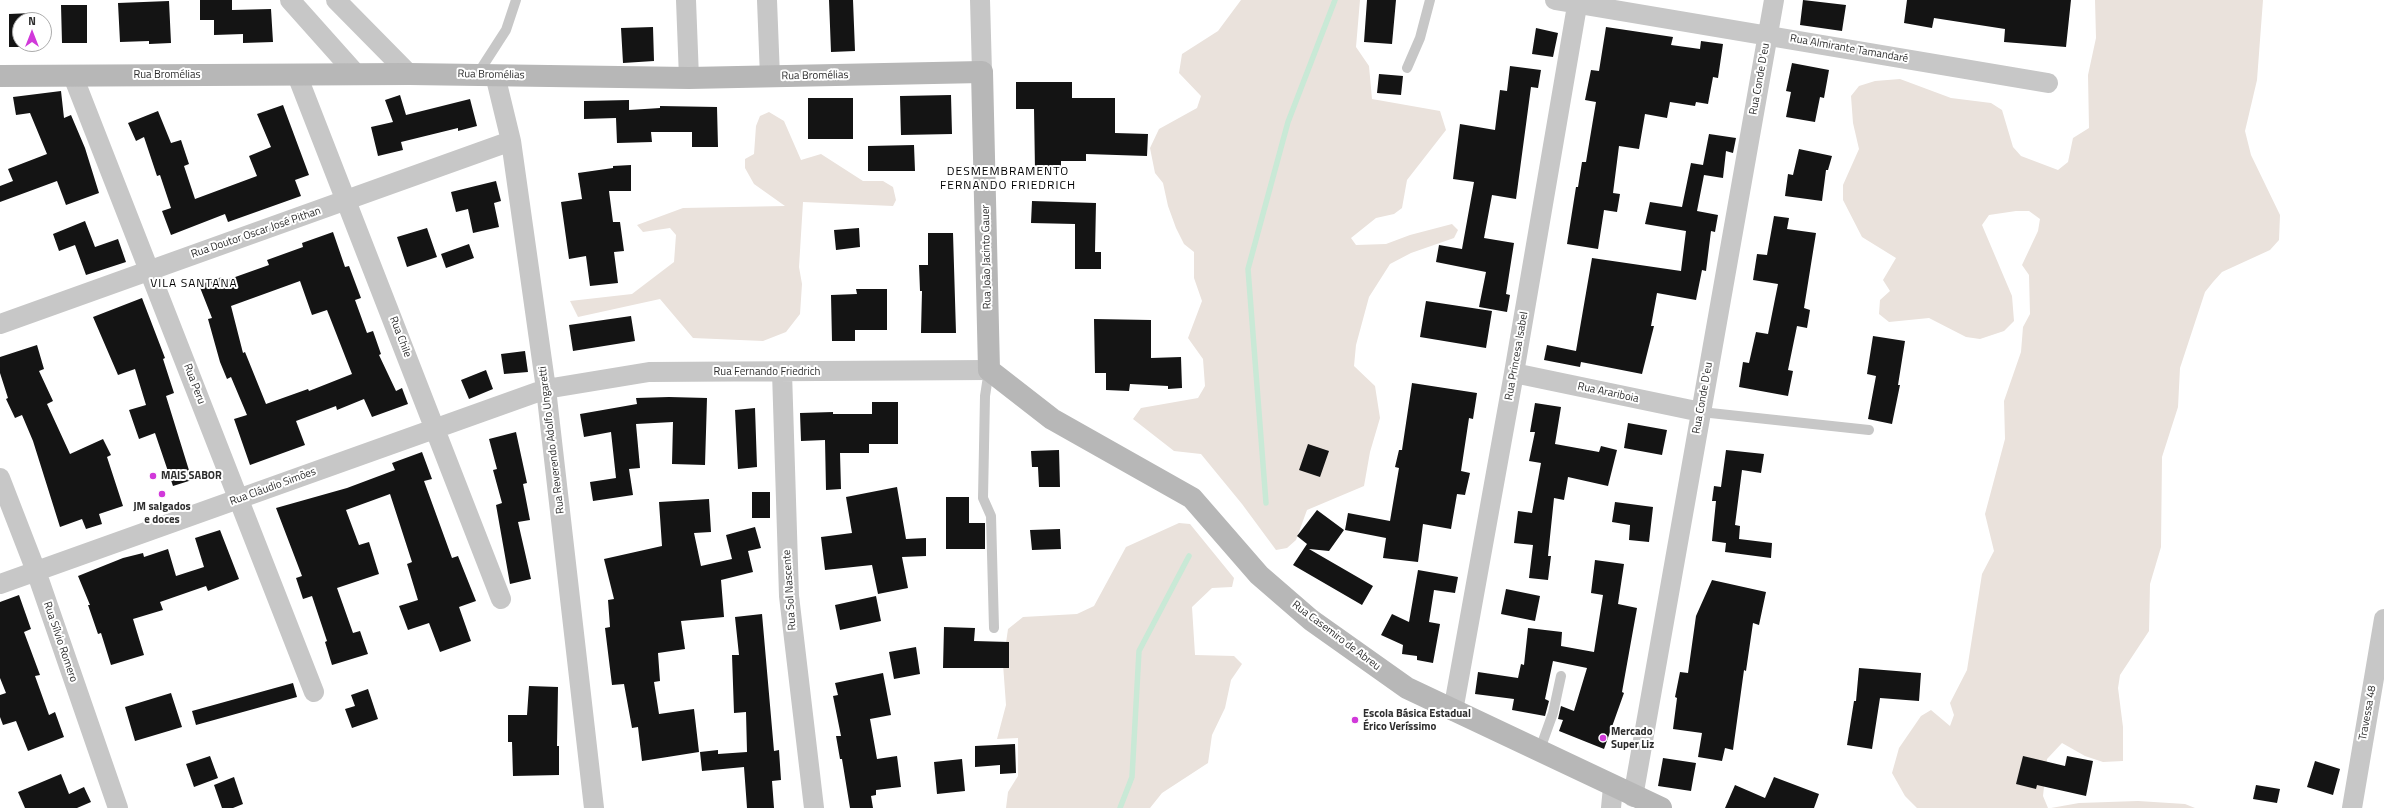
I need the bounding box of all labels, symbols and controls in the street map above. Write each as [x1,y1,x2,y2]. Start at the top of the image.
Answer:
north arrow [12,12,52,52]
text: N [28,13,36,29]
street label: Rua Almirante Tamandaré [1789,32,1909,66]
street label: Rua Conde D'eu [1747,42,1773,116]
street label: Rua Bromélias [133,68,201,82]
street label: Rua Bromélias [457,68,525,82]
street label: Rua Bromélias [781,69,849,83]
district label: DESMEMBRAMENTO FERNANDO FRIEDRICH [940,165,1076,193]
street label: Rua Doutor Oscar José Pithan [189,205,323,261]
street label: Rua João Jacinto Gauer [979,205,995,309]
district label: VILA SANTANA [150,277,238,291]
street label: Rua Princesa Isabel [1503,311,1531,401]
street label: Rua Chile [386,315,414,359]
street label: Rua Conde D'eu [1690,361,1716,435]
street label: Rua Peru [180,362,208,406]
street label: Rua Reverendo Adolfo Ungaretti [536,365,568,515]
street label: Rua Fernando Friedrich [714,365,820,379]
street label: Rua Arariboia [1576,380,1640,406]
street label: Rua Cláudio Simões [228,465,318,509]
place label: MAIS SABOR [161,469,222,483]
marker: MAIS SABOR [148,471,158,481]
marker: JM salgados e doces [157,489,167,499]
place label: JM salgados e doces [133,500,191,526]
street label: Rua Sol Nascente [781,549,799,631]
street label: Rua Casemiro de Abreu [1289,598,1383,674]
street label: Rua Sílvio Romero [40,600,80,684]
street label: Travessa 48 [2357,685,2379,741]
place label: Escola Básica Estadual Érico Veríssimo [1363,707,1471,733]
marker: Escola Básica Estadual Érico Veríssimo [1350,715,1360,725]
place label: Mercado Super Liz [1611,725,1654,751]
marker: Mercado Super Liz [1598,733,1608,743]

